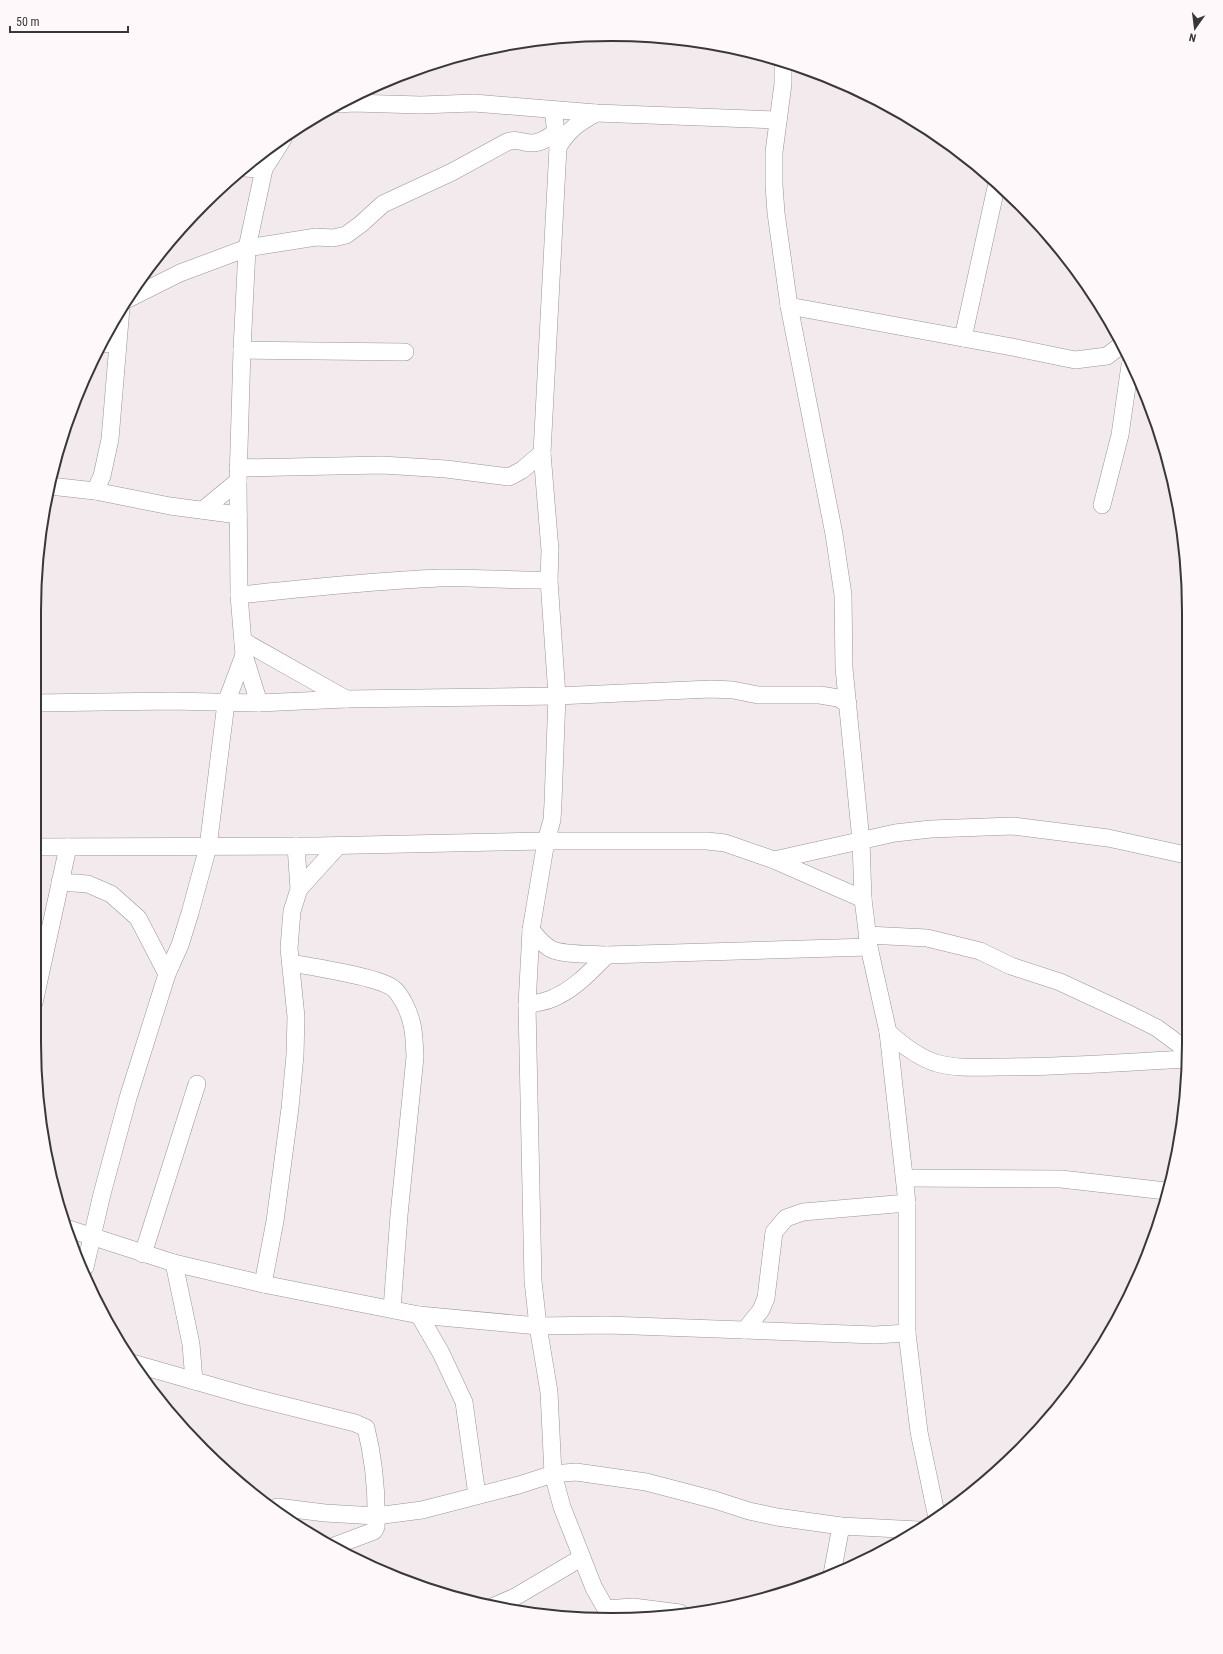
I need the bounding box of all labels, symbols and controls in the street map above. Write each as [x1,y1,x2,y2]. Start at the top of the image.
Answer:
scale bar [10,8,128,34]
north arrow [1175,8,1215,48]
text: 50 m [16,15,40,29]
text: N [1188,30,1198,44]

